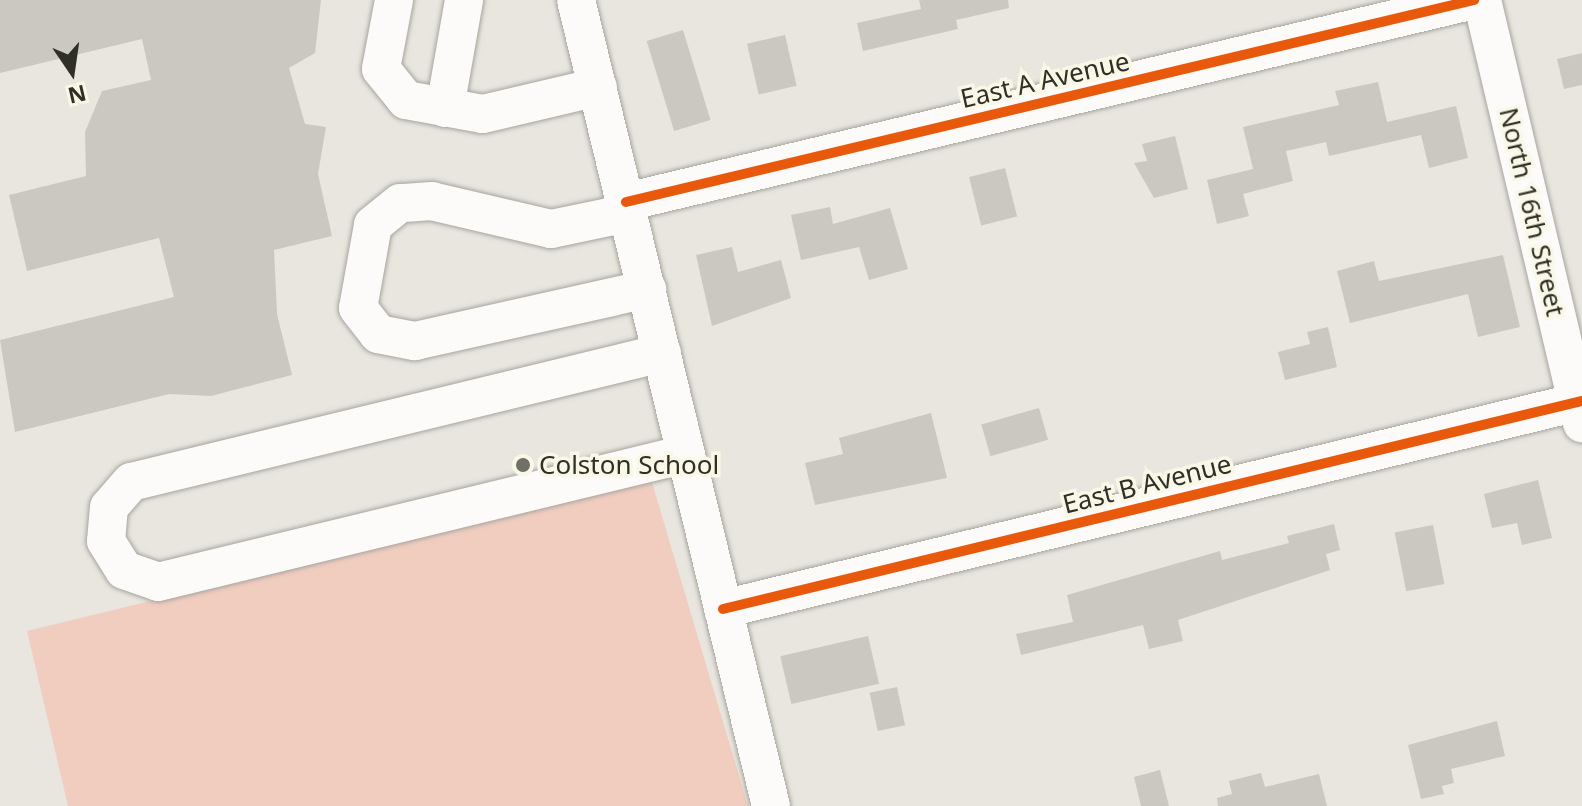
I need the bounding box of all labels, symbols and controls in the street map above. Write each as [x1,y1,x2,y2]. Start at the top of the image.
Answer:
north arrow [32,32,112,112]
street label: East A Avenue [958,45,1132,115]
text: N [65,79,89,112]
street label: North 16th Street [1493,105,1571,319]
street label: East B Avenue [1059,448,1235,520]
place label: Colston School [539,449,719,481]
marker: Colston School [514,456,532,474]

